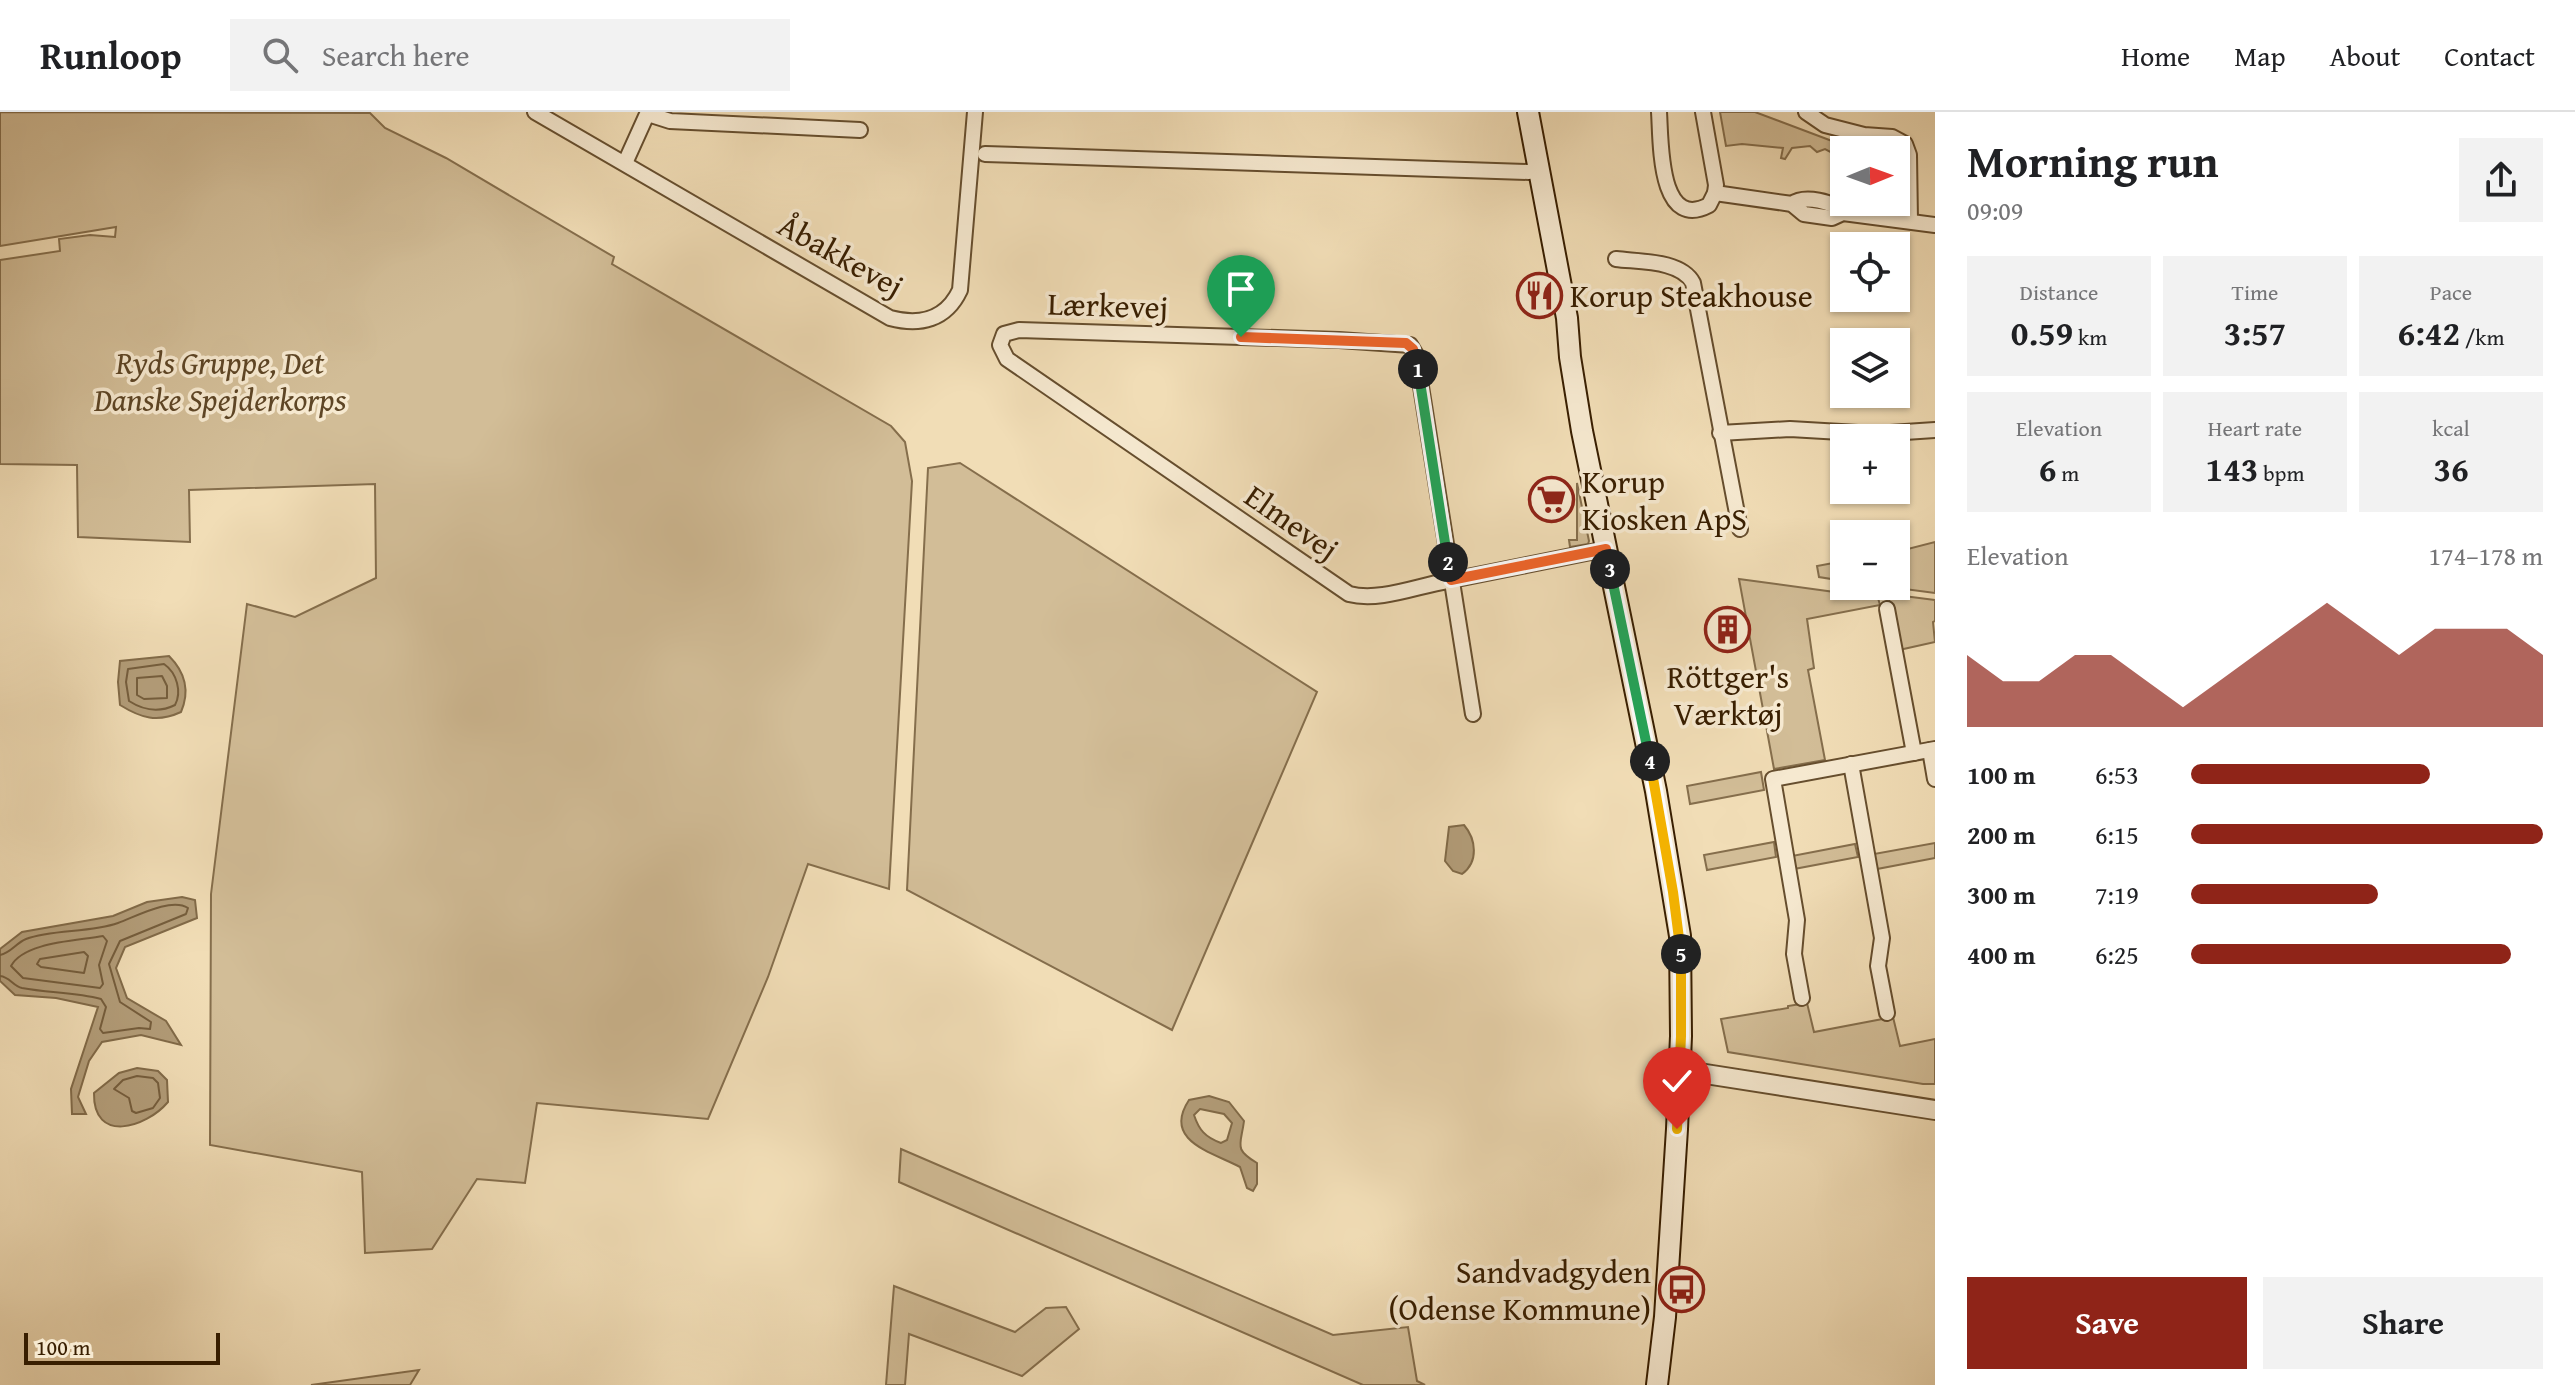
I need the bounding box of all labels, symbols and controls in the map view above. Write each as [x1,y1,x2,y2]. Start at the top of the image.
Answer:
search box [230,19,790,91]
text: Runloop [40,27,182,83]
icon: search [258,33,302,77]
text: Search here [322,33,470,77]
text: Home [2121,35,2190,76]
text: Map [2234,35,2286,76]
text: About [2330,35,2400,76]
text: Contact [2444,35,2535,76]
text: Morning run [1967,129,2218,193]
north arrow [1830,136,1910,216]
map controls [1830,136,1910,600]
button: share [2459,138,2543,222]
text: 09:09 [1967,191,2023,230]
street label: Åbakkevej [770,201,912,309]
button: locate [1830,232,1910,312]
pin [1207,255,1275,337]
icon: arrive [1219,267,1263,311]
restaurant icon: Korup Steakhouse [1515,271,1563,319]
place label: Korup Steakhouse [1570,272,1813,319]
text: Distance [2020,276,2098,308]
text: Time [2232,276,2278,308]
text: Pace [2430,276,2472,308]
street label: Lærkevej [1047,279,1169,331]
text: 0.59 [2011,308,2073,357]
text: 3:57 [2224,308,2286,357]
text: 6:42 [2398,308,2460,357]
text: km [2073,321,2107,353]
text: /km [2460,321,2504,353]
button: layers [1830,328,1910,408]
park label: Ryds Gruppe, Det Danske Spejderkorps [93,339,347,423]
pin: 1 [1398,349,1438,389]
text: 1 [1412,353,1424,385]
text: Elevation [2016,412,2102,444]
text: Heart rate [2208,412,2302,444]
text: kcal [2432,412,2470,444]
button: + [1830,424,1910,504]
text: 6 [2039,444,2056,493]
text: 143 [2206,444,2258,493]
text: 36 [2433,444,2469,493]
text: m [2056,457,2079,489]
text: bpm [2258,457,2304,489]
place label: Korup Kiosken ApS [1582,458,1747,542]
street label: Elmevej [1235,473,1349,571]
supermarket icon: Korup Kiosken ApS [1527,475,1575,523]
button: − [1830,520,1910,600]
text: Elevation [1967,536,2069,575]
text: 174–178 m [2429,536,2543,575]
pin: 2 [1428,542,1468,582]
text: 2 [1442,546,1454,578]
pin: 3 [1590,549,1630,589]
text: 3 [1604,553,1616,585]
building icon: Röttger's Værktøj [1704,605,1752,653]
place label: Röttger's Værktøj [1667,653,1789,737]
pin: 4 [1630,741,1670,781]
text: 4 [1644,745,1656,777]
text: 100 m [1967,755,2035,794]
text: 6:53 [2095,755,2139,794]
text: 200 m [1967,815,2035,854]
text: 6:15 [2095,815,2139,854]
text: 300 m [1967,875,2035,914]
text: 7:19 [2095,875,2139,914]
pin: 5 [1661,934,1701,974]
text: 400 m [1967,935,2035,974]
text: 6:25 [2095,935,2139,974]
text: 5 [1675,938,1687,970]
pin [1643,1047,1711,1129]
icon: check [1655,1059,1699,1103]
place label: Sandvadgyden (Odense Kommune) [1388,1248,1651,1332]
bus stop icon: Sandvadgyden (Odense Kommune) [1658,1265,1706,1313]
button: Save [1967,1277,2247,1369]
button: Share [2263,1277,2543,1369]
scale bar [24,1329,220,1365]
text: 100 m [36,1331,91,1363]

